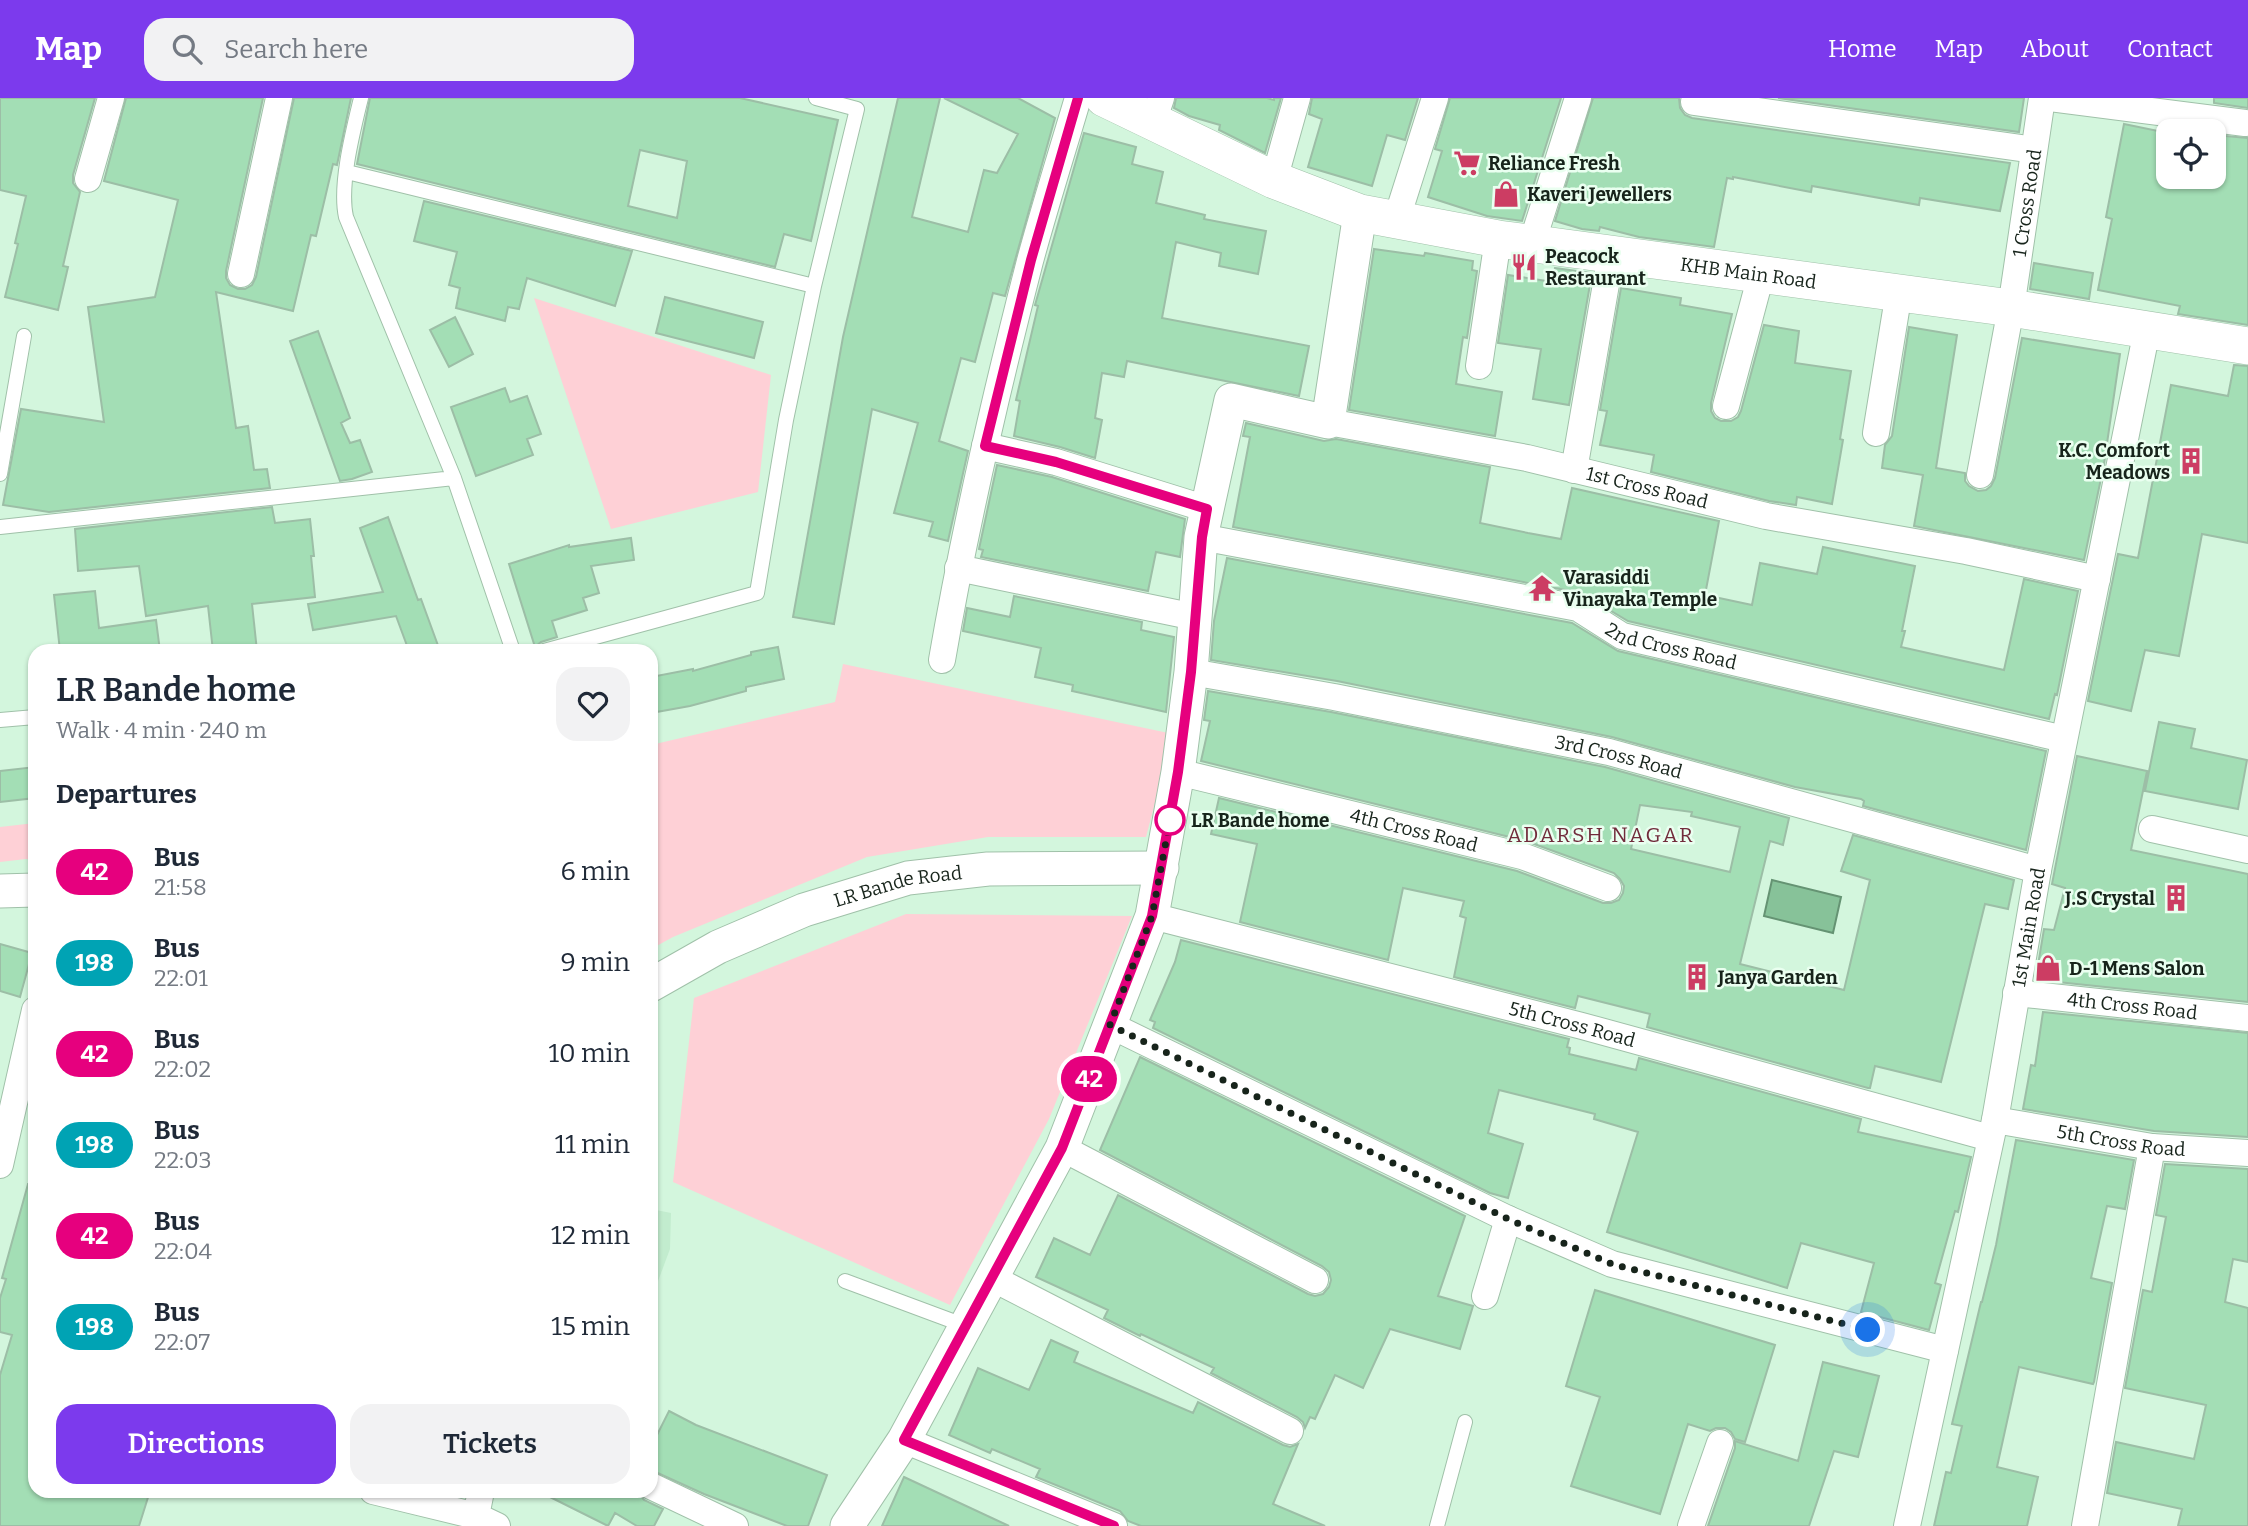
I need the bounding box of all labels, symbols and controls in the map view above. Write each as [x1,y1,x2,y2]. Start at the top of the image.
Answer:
search box [144,18,634,81]
text: Map [35,29,102,69]
icon: search [168,30,206,68]
text: Search here [224,34,368,65]
text: Home [1828,35,1897,63]
text: Map [1935,35,1983,63]
text: About [2021,35,2089,63]
text: Contact [2127,35,2213,63]
map controls [2156,119,2226,189]
button: locate [2156,119,2226,189]
supermarket icon: Reliance Fresh [1452,148,1482,178]
street label: 1 Cross Road [2008,148,2046,259]
place label: Reliance Fresh [1488,152,1620,175]
shop icon: Kaveri Jewellers [1491,179,1521,209]
place label: Kaveri Jewellers [1527,183,1672,206]
place label: Peacock Restaurant [1545,245,1646,290]
restaurant icon: Peacock Restaurant [1509,252,1539,282]
street label: KHB Main Road [1679,253,1818,294]
place label: K.C. Comfort Meadows [2058,439,2170,484]
building icon: K.C. Comfort Meadows [2176,446,2206,476]
street label: 1st Cross Road [1584,462,1711,514]
place label: Varasiddi Vinayaka Temple [1563,566,1717,611]
temple icon: Varasiddi Vinayaka Temple [1527,573,1557,603]
street label: 2nd Cross Road [1601,617,1739,674]
button: heart [556,667,630,741]
text: LR Bande home [56,670,296,710]
text: Walk · 4 min · 240 m [56,716,267,744]
street label: 3rd Cross Road [1553,730,1685,784]
text: Departures [56,779,197,810]
street label: 4th Cross Road [1348,803,1480,857]
marker: LR Bande home [1155,805,1185,835]
place label: LR Bande home [1191,809,1330,832]
district label: ADARSH NAGAR [1507,822,1695,848]
text: Bus [154,842,200,873]
text: 6 min [561,856,630,887]
text: 42 [80,858,109,886]
street label: LR Bande Road [831,861,963,912]
street label: 1st Main Road [2007,866,2050,989]
text: 21:58 [154,873,207,901]
building icon: J.S Crystal [2161,883,2191,913]
place label: J.S Crystal [2064,887,2155,910]
text: Bus [154,933,200,964]
text: 9 min [561,947,630,978]
text: 198 [75,949,114,977]
shop icon: D-1 Mens Salon [2033,953,2063,983]
place label: D-1 Mens Salon [2069,957,2205,980]
building icon: Janya Garden [1682,962,1712,992]
text: 22:01 [154,964,208,992]
place label: Janya Garden [1717,966,1838,989]
street label: 4th Cross Road [2066,988,2199,1024]
street label: 5th Cross Road [1507,997,1638,1052]
text: Bus [154,1024,200,1055]
text: 10 min [549,1038,630,1069]
text: 42 [80,1040,109,1068]
text: 22:02 [154,1055,211,1083]
line badge: 42 [1058,1056,1120,1102]
text: 42 [1075,1065,1103,1093]
text: Bus [154,1115,200,1146]
street label: 5th Cross Road [2055,1120,2186,1161]
text: 11 min [555,1129,630,1160]
text: 198 [75,1131,114,1159]
text: 22:03 [154,1146,212,1174]
text: Bus [154,1206,200,1237]
text: 12 min [551,1220,630,1251]
text: 42 [80,1222,109,1250]
text: 22:04 [154,1237,212,1265]
text: Bus [154,1297,200,1328]
text: 15 min [551,1311,630,1342]
your location [1850,1312,1885,1347]
text: 198 [75,1313,114,1341]
text: 22:07 [154,1328,210,1356]
button: Directions [56,1404,336,1484]
button: Tickets [350,1404,630,1484]

